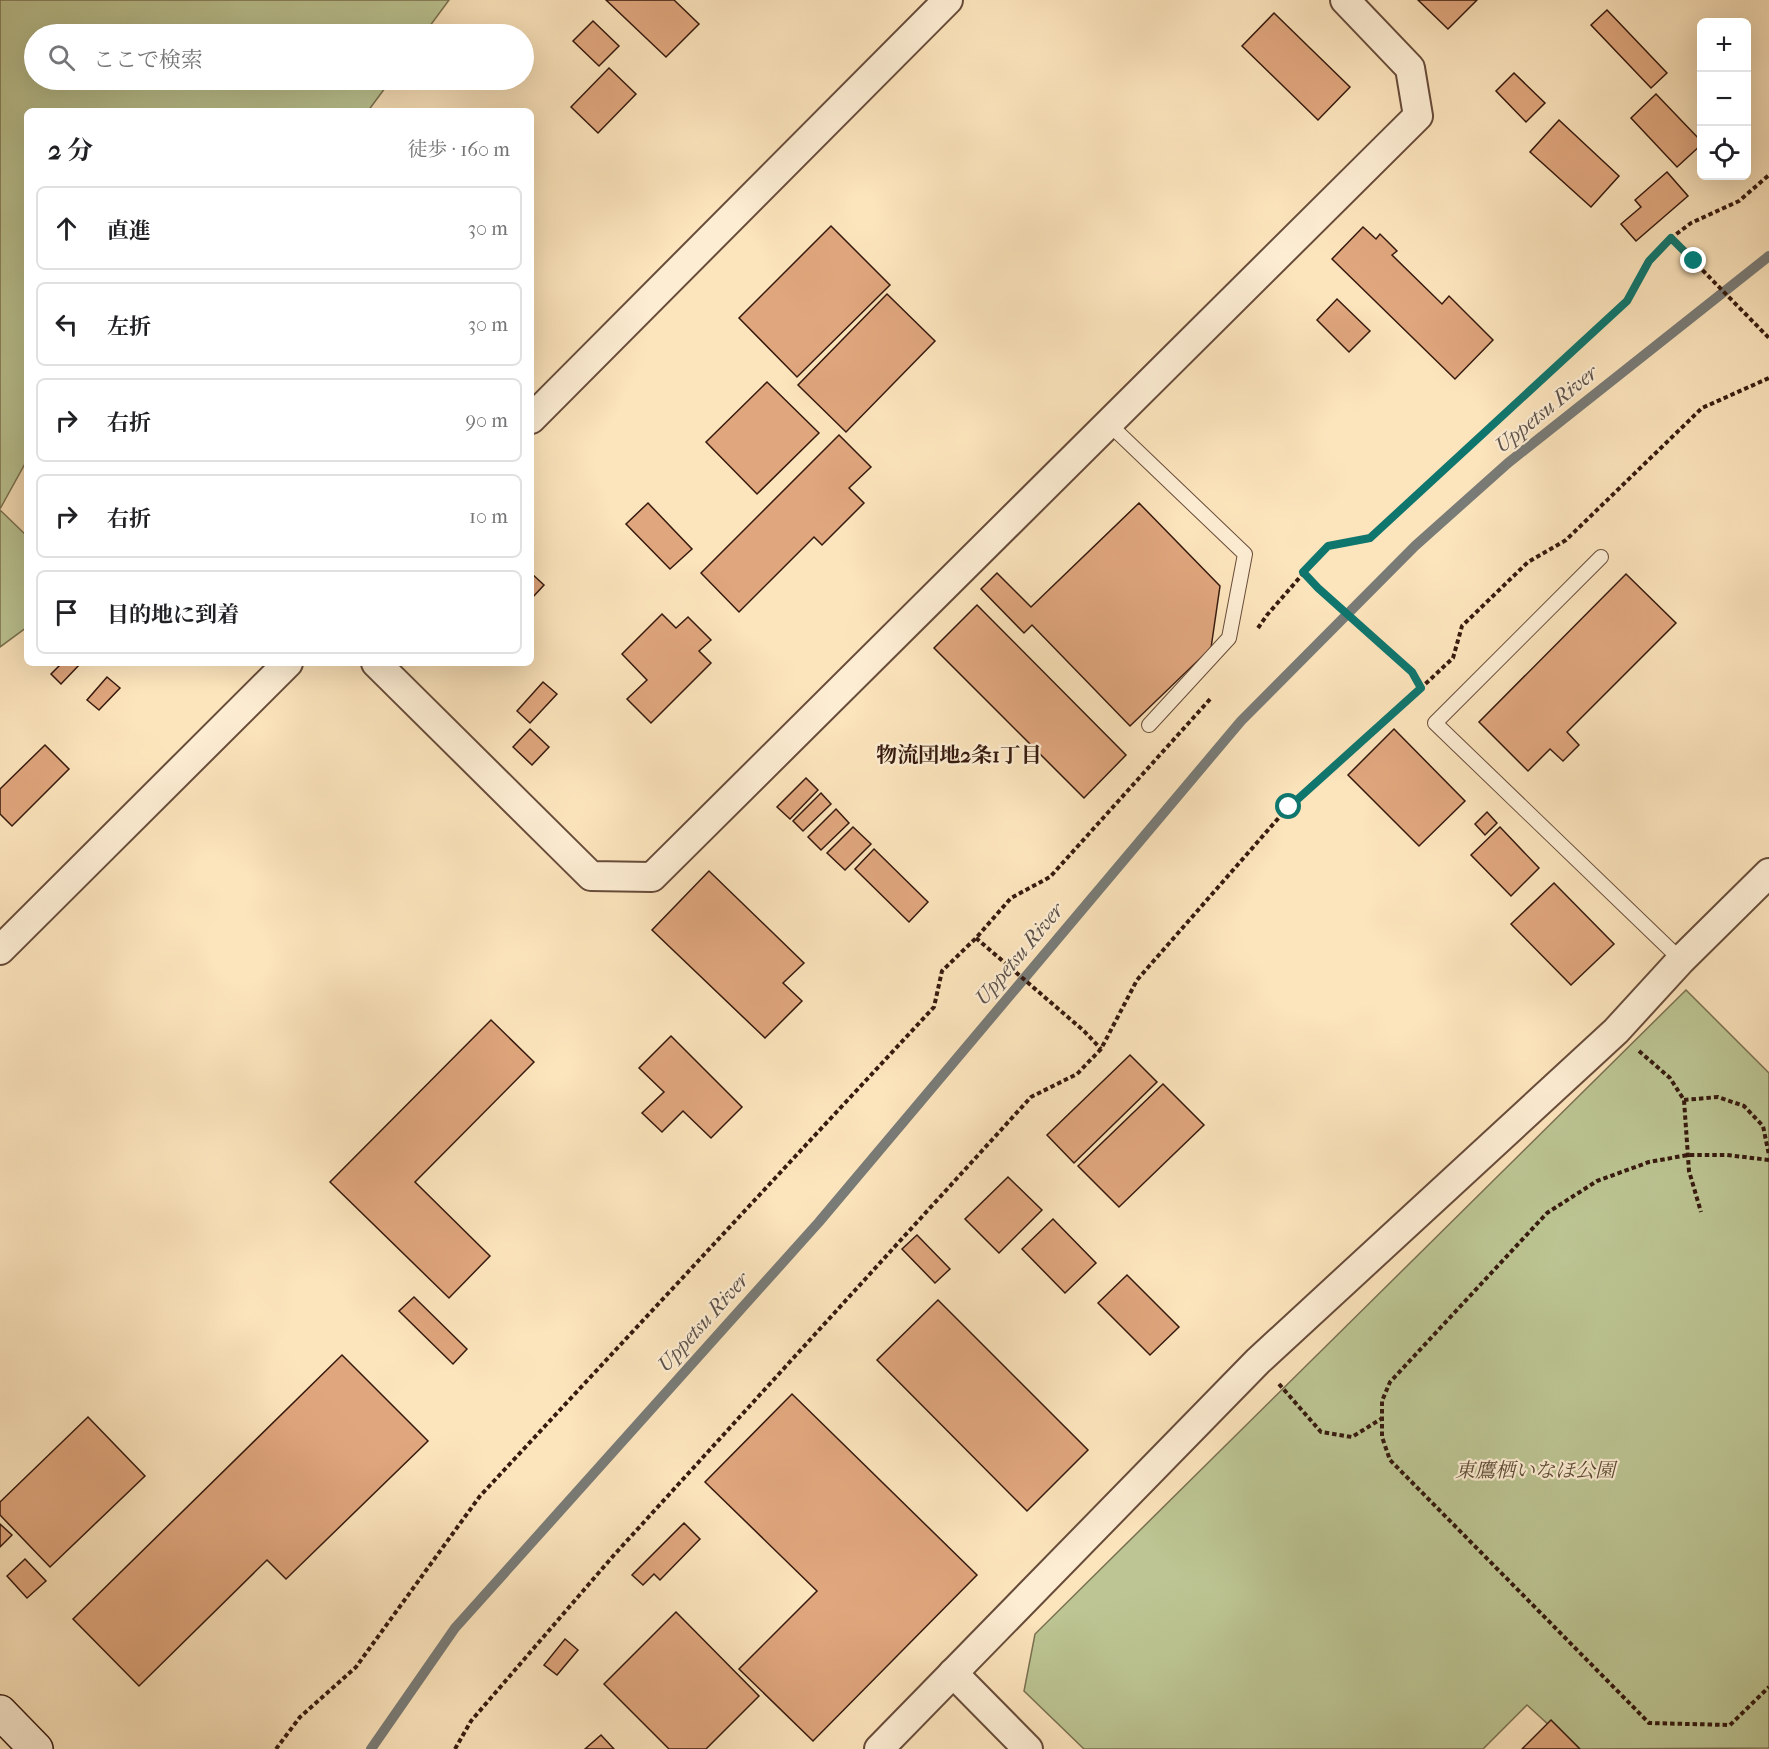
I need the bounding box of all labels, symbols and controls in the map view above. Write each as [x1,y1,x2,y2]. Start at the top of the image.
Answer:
map controls [1697,18,1751,180]
button: + [1697,18,1751,72]
search box [24,24,534,90]
icon: search [45,41,78,74]
text: ここで検索 [93,47,203,73]
button: − [1697,72,1751,126]
button: locate [1697,126,1751,180]
text: 2 分 [48,135,93,166]
text: 徒歩 · 160 m [408,138,510,161]
icon: ahead [50,212,83,245]
text: 30 m [468,217,508,240]
text: 直進 [107,218,151,244]
route end [1680,247,1706,273]
icon: left [50,308,83,341]
text: 30 m [468,313,508,336]
text: 左折 [107,314,151,340]
water label: Uppetsu River [1490,359,1603,458]
icon: right [50,404,83,437]
text: 90 m [466,409,508,432]
text: 右折 [107,410,151,436]
icon: right [50,500,83,533]
text: 10 m [469,505,508,528]
text: 右折 [107,506,151,532]
icon: arrive [50,596,83,629]
text: 目的地に到着 [107,602,239,628]
district label: 物流団地2条1丁目 [876,743,1042,767]
route start [1275,793,1301,819]
water label: Uppetsu River [970,897,1069,1010]
water label: Uppetsu River [652,1266,755,1377]
park label: 東鷹栖いなほ公園 [1455,1459,1618,1482]

